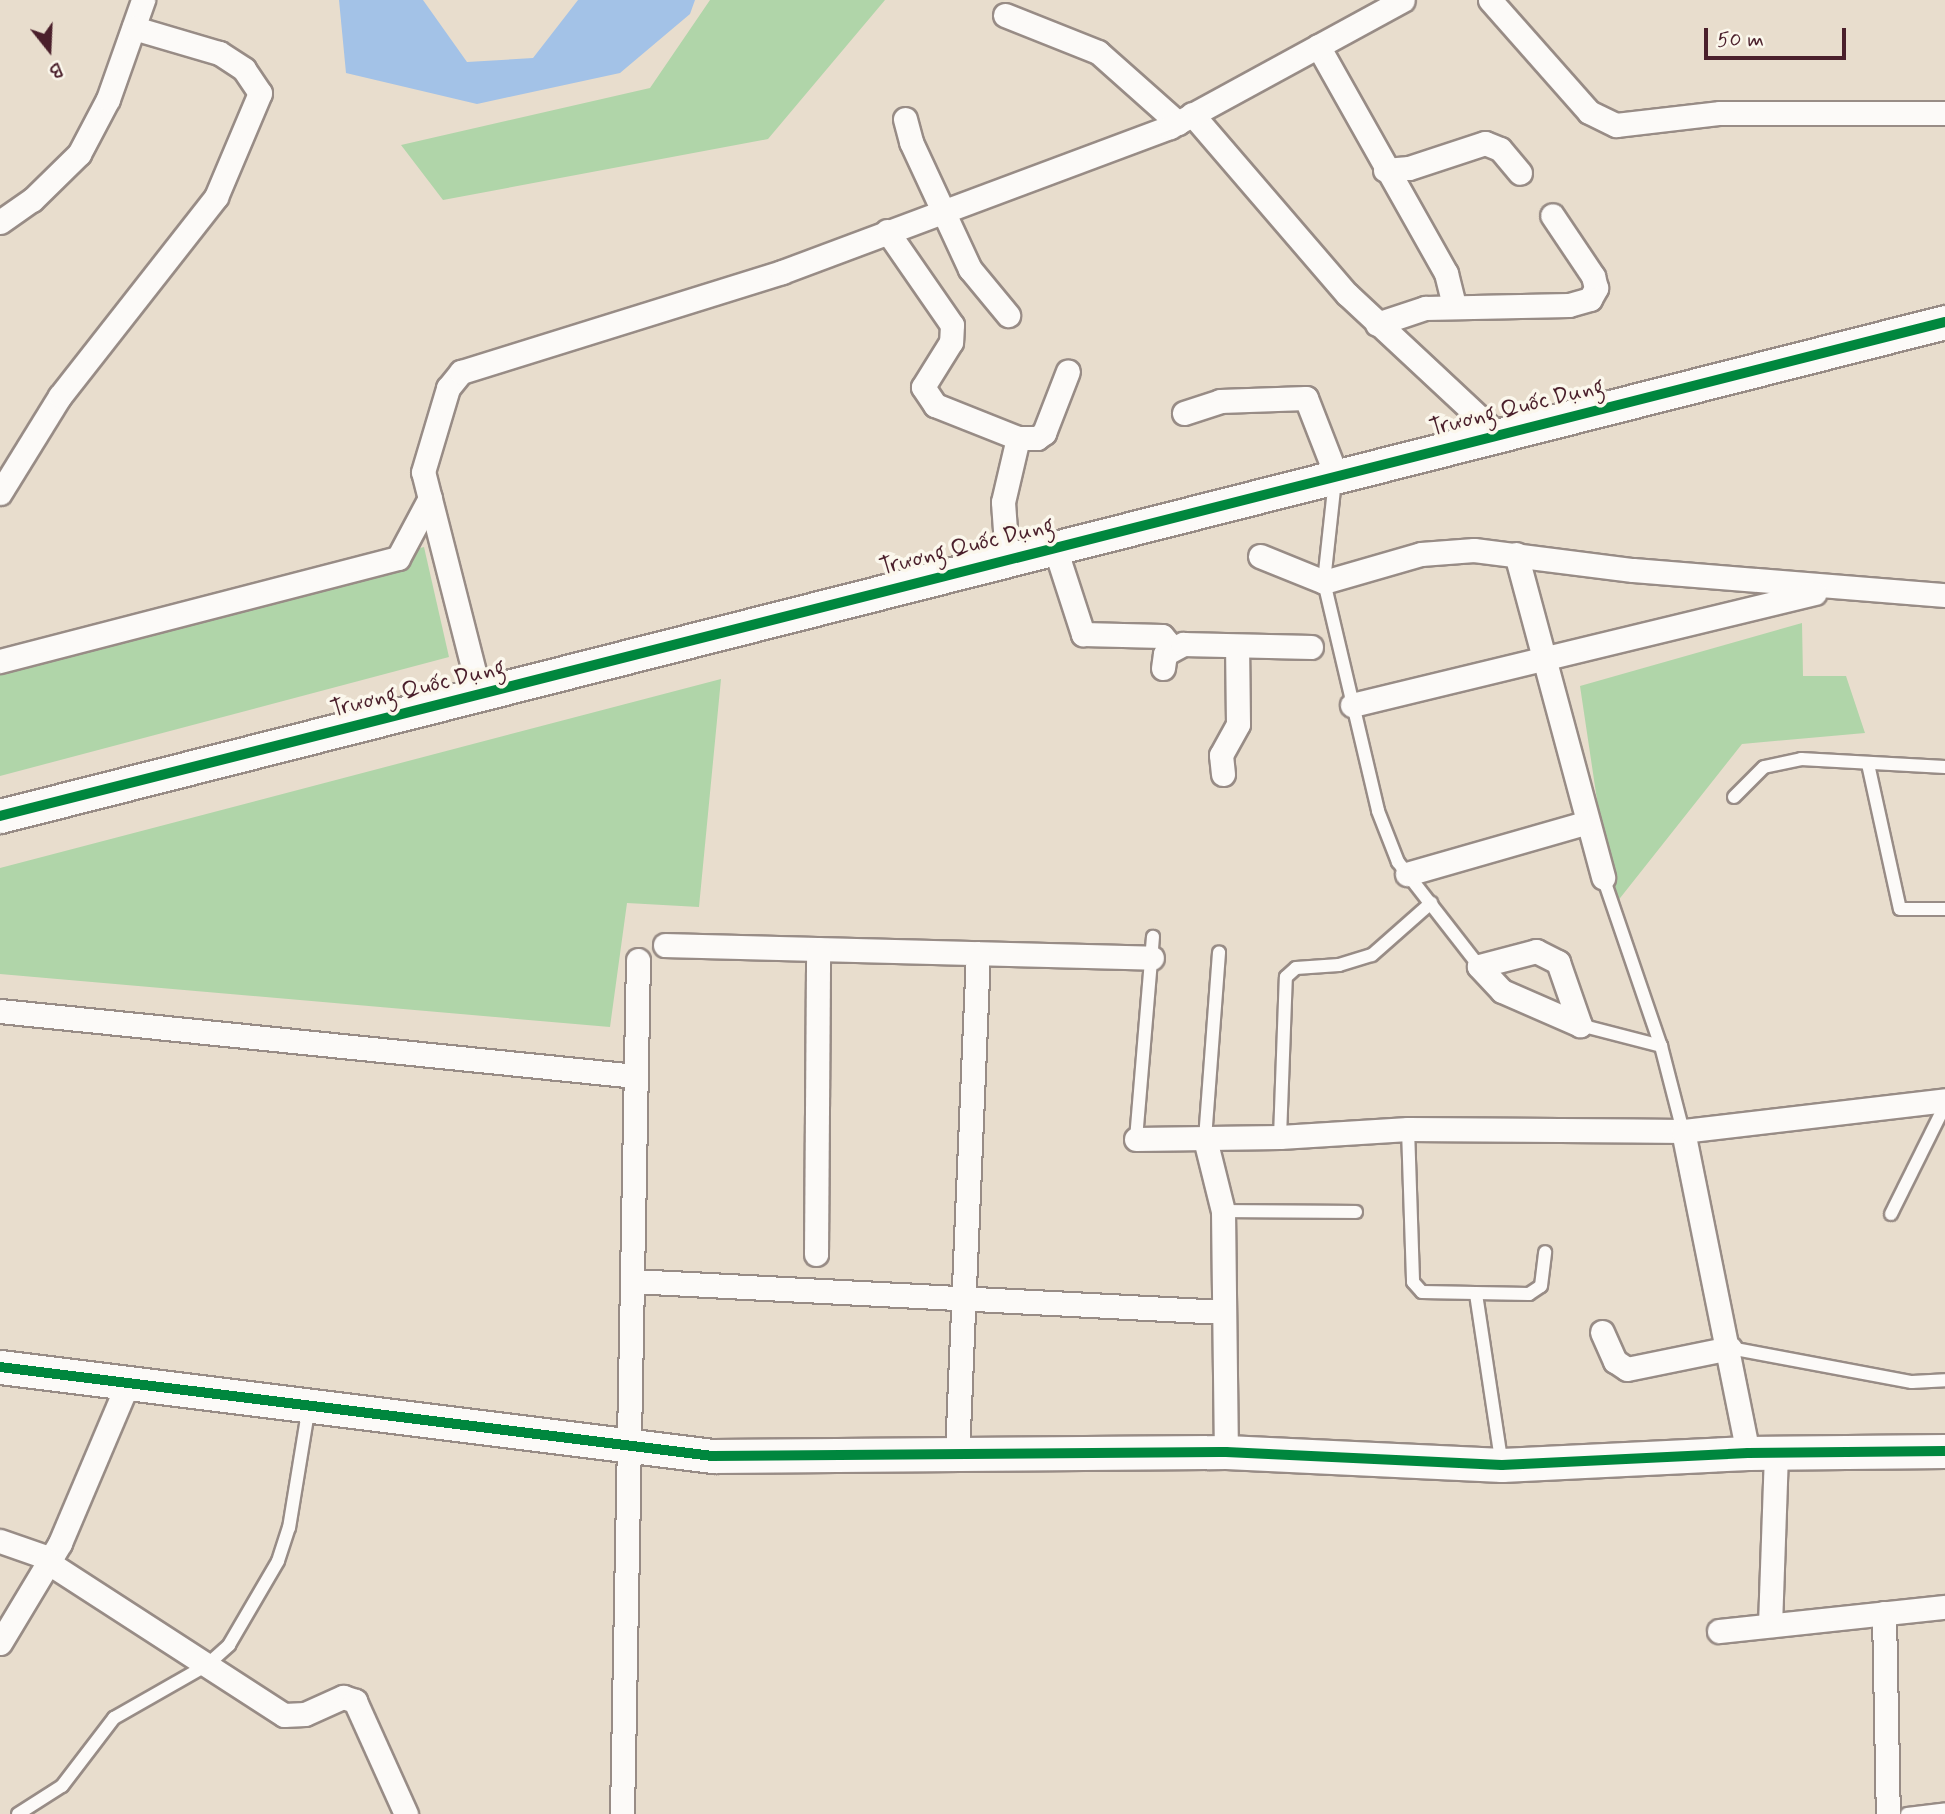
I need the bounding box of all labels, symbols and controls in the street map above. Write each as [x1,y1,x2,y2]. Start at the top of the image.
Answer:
north arrow [14,14,84,84]
scale bar [1707,14,1849,58]
text: 50 m [1717,26,1764,54]
text: B [46,56,65,83]
street label: Trương Quốc Dụng [1427,373,1607,443]
street label: Trương Quốc Dụng [877,512,1057,582]
street label: Trương Quốc Dụng [328,654,508,724]

